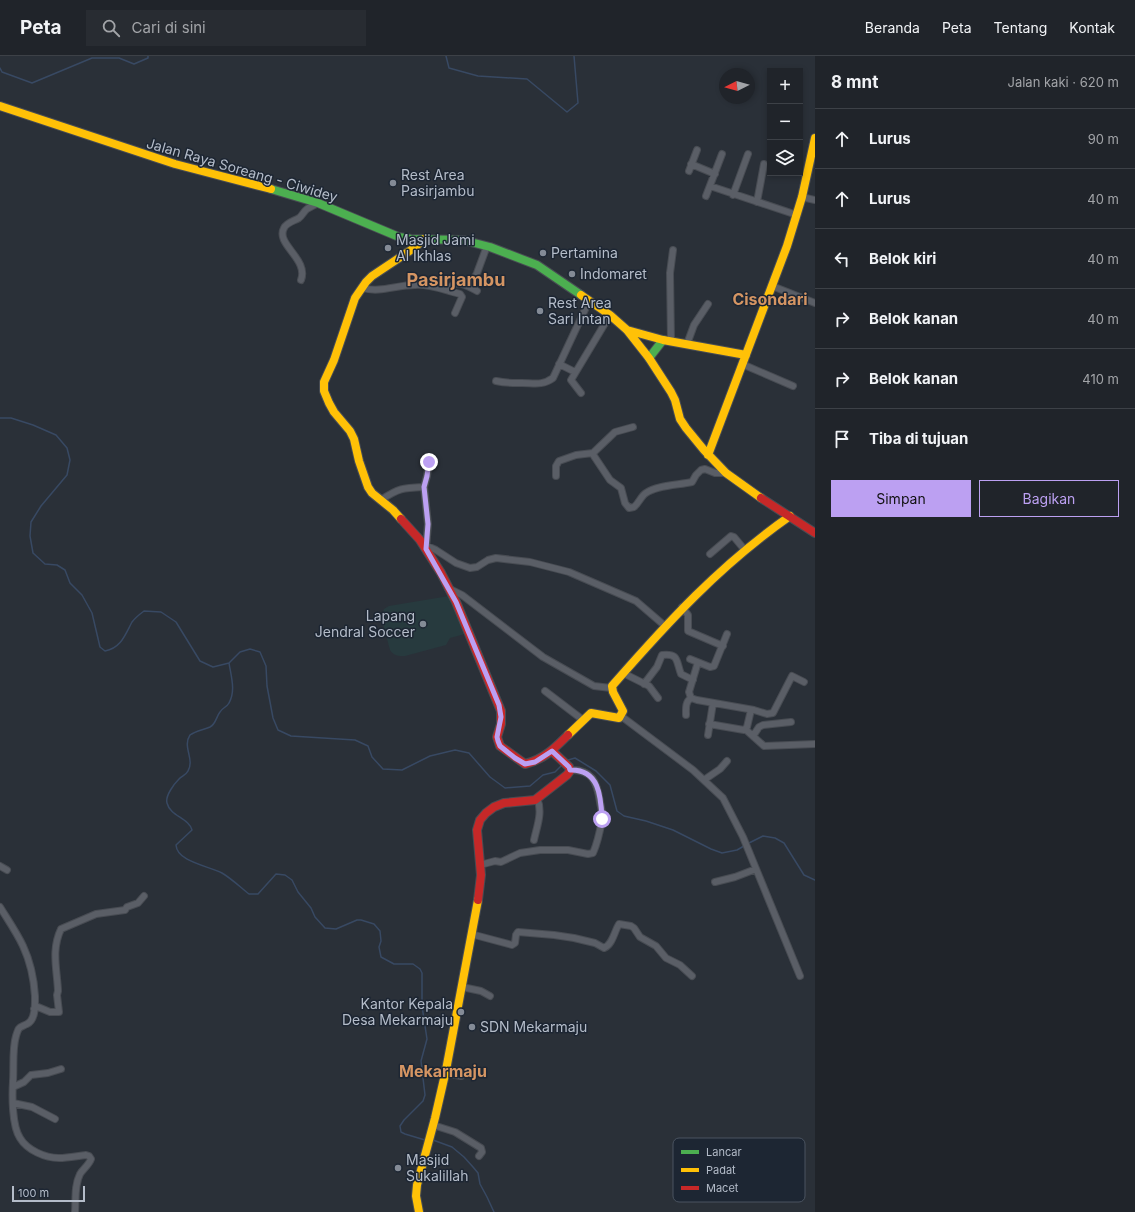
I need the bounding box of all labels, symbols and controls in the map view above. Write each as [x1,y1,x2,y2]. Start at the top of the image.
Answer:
search box [86,10,366,46]
text: Peta [20,16,62,39]
icon: search [100,17,122,39]
text: Cari di sini [132,18,206,37]
text: Beranda [865,19,920,36]
text: Peta [942,19,972,36]
text: Tentang [994,19,1047,36]
text: Kontak [1069,19,1115,36]
north arrow [719,68,755,104]
map controls [767,68,803,176]
button: + [767,68,803,104]
text: 8 mnt [831,72,878,92]
text: Jalan kaki · 620 m [1007,74,1119,90]
button: − [767,104,803,140]
icon: ahead [831,128,853,150]
text: Lurus [869,129,911,148]
text: 90 m [1088,131,1119,147]
street label: Jalan Raya Soreang - Ciwidey [145,134,340,205]
button: layers [767,140,803,176]
place label: Rest Area Pasirjambu [401,166,474,199]
marker: Rest Area Pasirjambu [388,178,398,188]
icon: ahead [831,188,853,210]
text: Lurus [869,189,911,208]
text: 40 m [1087,191,1119,207]
place label: Masjid Jami Al Ikhlas [396,231,475,264]
marker: Masjid Jami Al Ikhlas [383,243,393,253]
place label: Pertamina [551,244,618,261]
marker: Pertamina [538,248,548,258]
icon: left [831,248,853,270]
text: Belok kiri [869,249,936,268]
text: 40 m [1087,251,1119,267]
place label: Indomaret [580,265,647,282]
district label: Pasirjambu [407,269,505,290]
marker: Indomaret [567,269,577,279]
district label: Cisondari [732,289,808,309]
place label: Rest Area Sari Intan [548,294,612,327]
marker: Rest Area Sari Intan [535,306,545,316]
icon: right [831,308,853,330]
text: Belok kanan [869,309,958,328]
text: 40 m [1087,311,1119,327]
icon: right [831,368,853,390]
text: Belok kanan [869,369,958,388]
text: 410 m [1082,371,1119,387]
icon: arrive [831,428,853,450]
text: Tiba di tujuan [869,429,968,448]
route end [420,453,438,471]
button: Simpan [831,480,971,517]
button: Bagikan [979,480,1119,517]
place label: Lapang Jendral Soccer [315,607,415,640]
marker: Lapang Jendral Soccer [418,619,428,629]
route start [593,810,611,828]
place label: Kantor Kepala Desa Mekarmaju [342,995,453,1028]
marker: Kantor Kepala Desa Mekarmaju [456,1007,466,1017]
place label: SDN Mekarmaju [480,1018,587,1035]
marker: SDN Mekarmaju [467,1022,477,1032]
district label: Mekarmaju [399,1061,487,1081]
legend [673,1138,805,1202]
text: Lancar [706,1145,742,1159]
place label: Masjid Sukalillah [406,1151,469,1184]
marker: Masjid Sukalillah [393,1163,403,1173]
text: Padat [706,1163,736,1177]
text: Macet [706,1181,739,1195]
scale bar [12,1184,85,1203]
text: 100 m [18,1186,49,1200]

